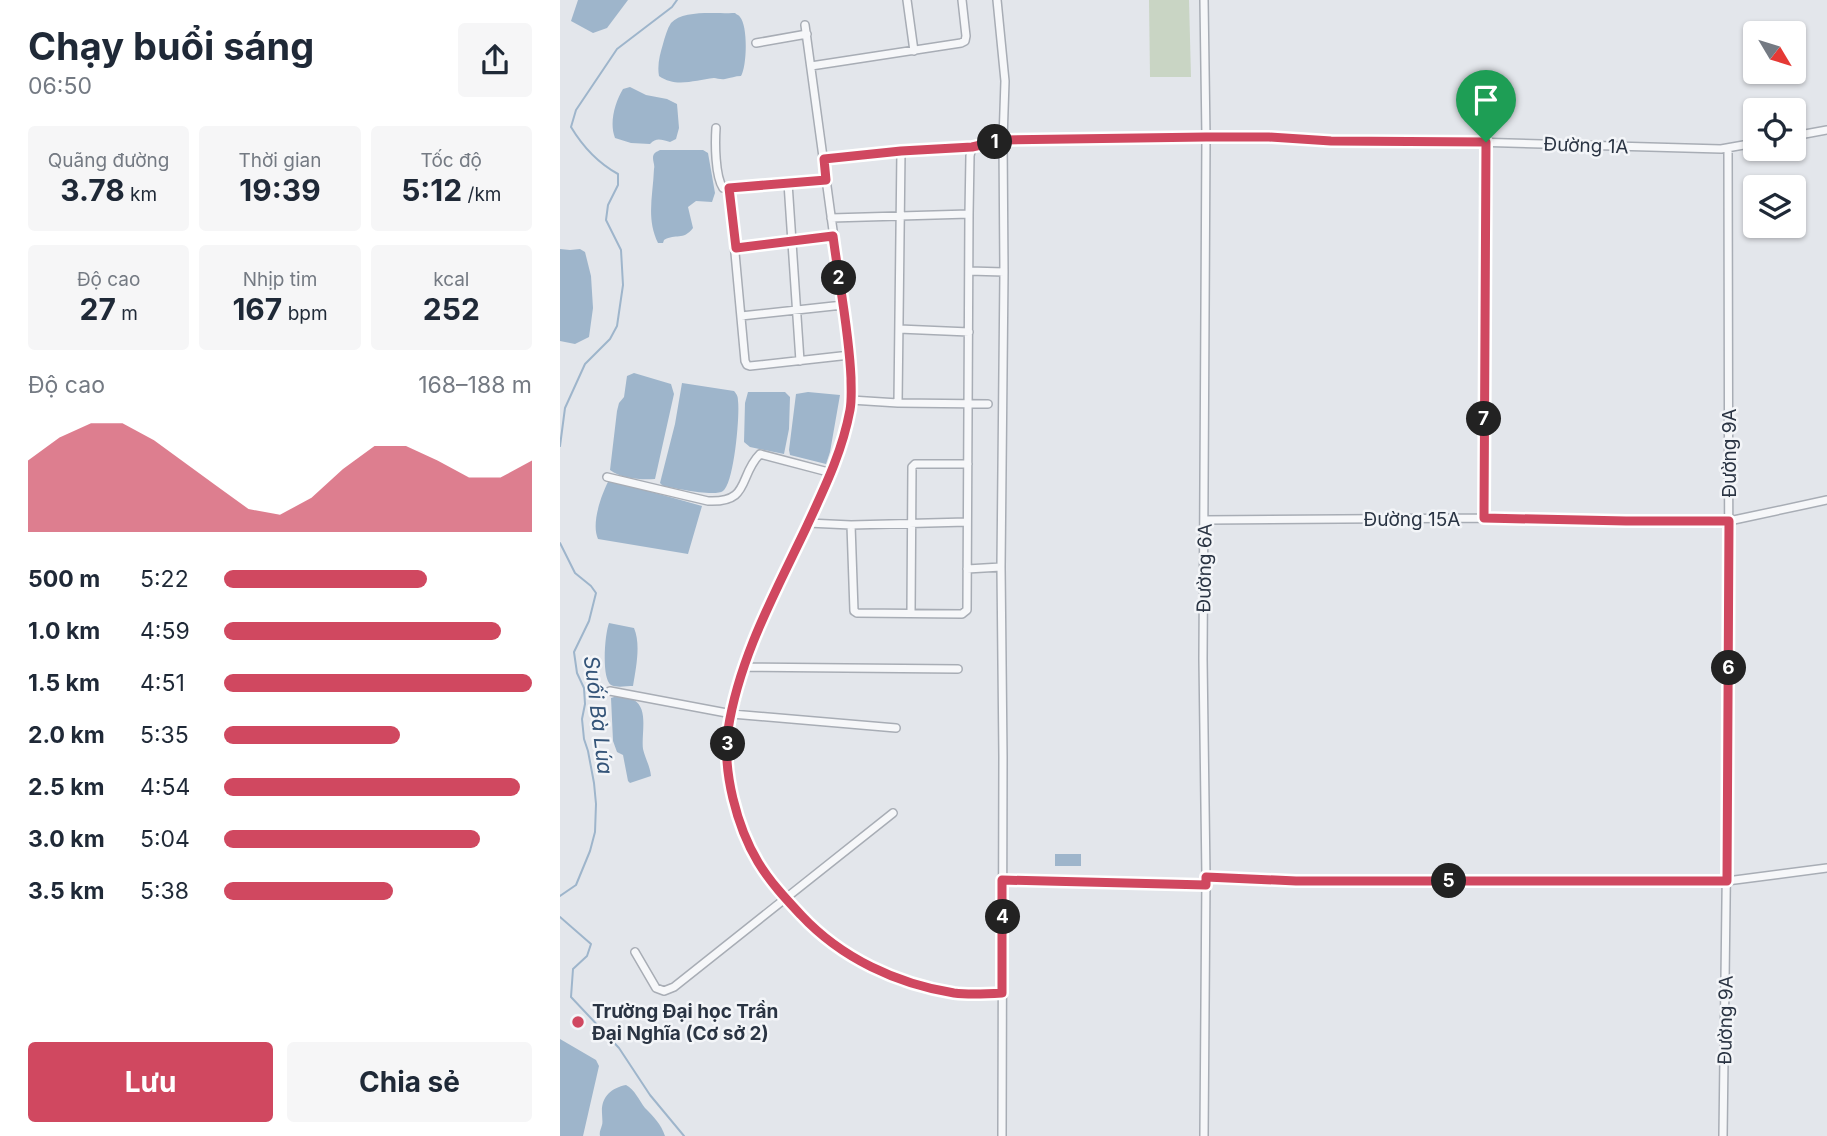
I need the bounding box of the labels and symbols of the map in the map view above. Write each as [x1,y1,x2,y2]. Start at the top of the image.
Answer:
north arrow [1743,21,1806,84]
pin [1456,70,1516,142]
pin: 1 [978,124,1012,160]
street label: Đường 1A [1543,133,1629,158]
pin: 2 [822,260,856,296]
pin: 7 [1466,402,1502,436]
street label: Đường 9A [1718,408,1741,498]
street label: Đường 15A [1364,508,1460,531]
street label: Đường 6A [1192,523,1217,613]
pin: 6 [1712,650,1746,686]
water label: Suối Bà Lúa [579,654,618,776]
pin: 3 [710,726,746,762]
pin: 5 [1432,864,1466,898]
pin: 4 [986,900,1020,934]
street label: Đường 9A [1713,975,1738,1065]
place label: Trường Đại học Trần Đại Nghĩa (Cơ sở 2) [592,1000,778,1045]
marker: Trường Đại học Trần Đại Nghĩa (Cơ sở 2) [570,1014,586,1030]

